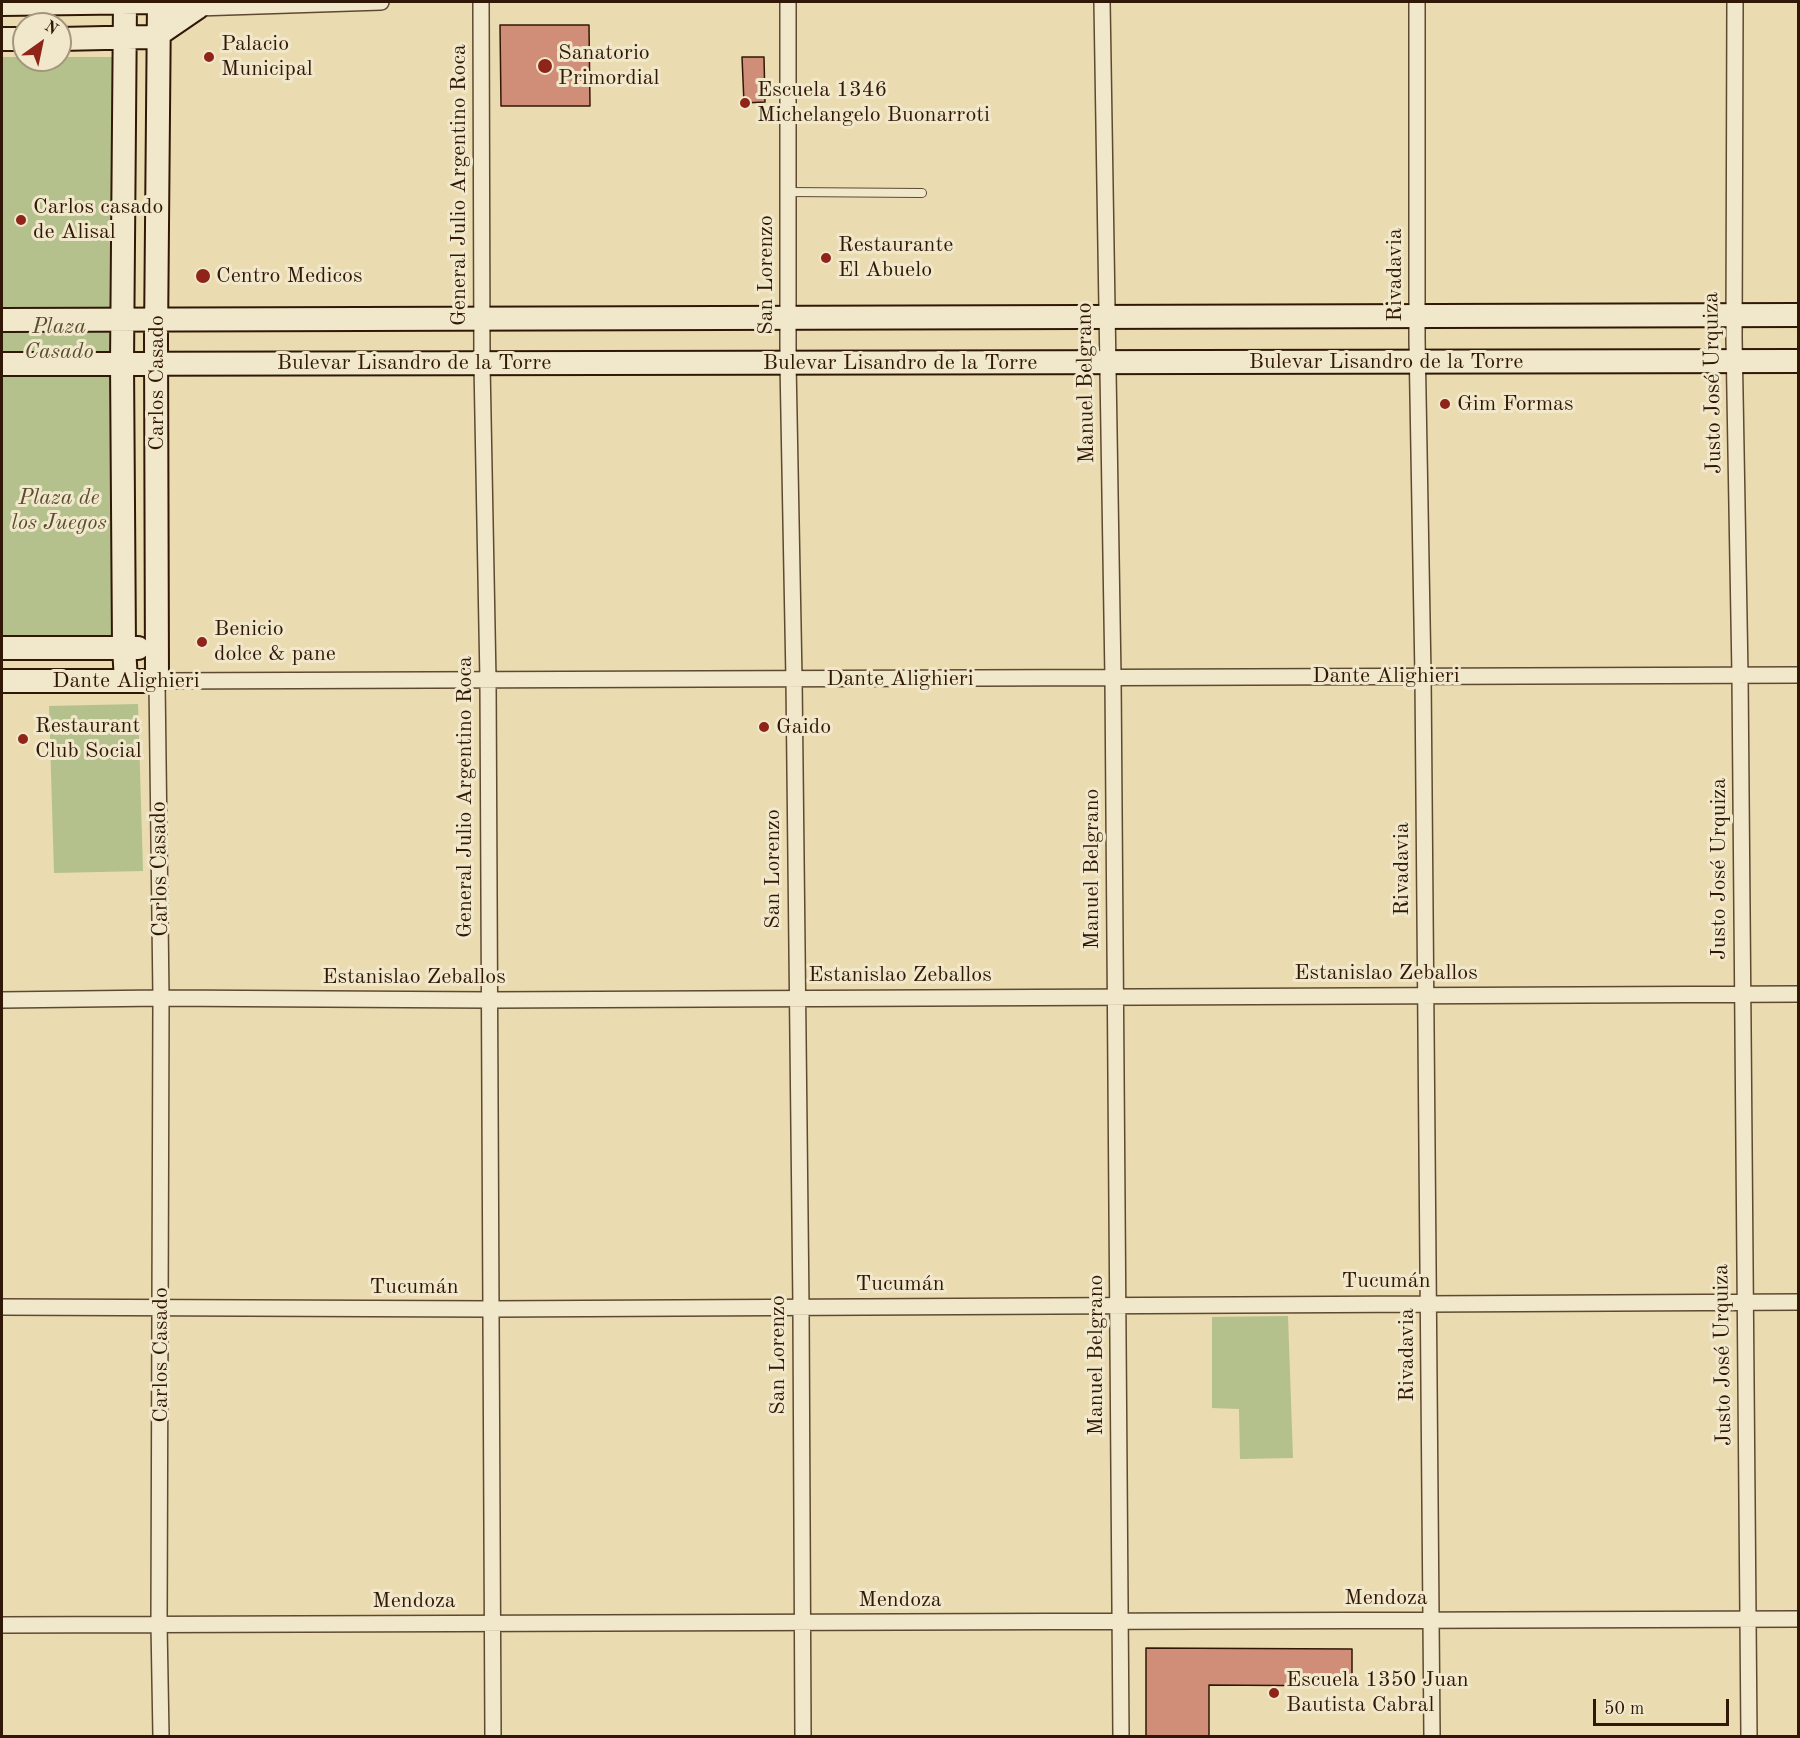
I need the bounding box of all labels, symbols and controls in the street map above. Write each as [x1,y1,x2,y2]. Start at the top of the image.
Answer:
north arrow [12,12,72,72]
text: N [41,19,60,39]
place label: Palacio Municipal [221,31,313,82]
place label: Sanatorio Primordial [558,40,660,92]
street label: General Julio Argentino Roca [446,44,472,326]
marker: Palacio Municipal [202,50,216,64]
marker: Sanatorio Primordial [536,57,554,75]
place label: Escuela 1346 Michelangelo Buonarroti [757,77,990,128]
marker: Escuela 1346 Michelangelo Buonarroti [738,96,752,110]
place label: Carlos casado de Alisal [33,194,163,246]
marker: Carlos casado de Alisal [14,213,28,227]
street label: San Lorenzo [753,215,779,335]
street label: Rivadavia [1382,228,1408,322]
place label: Restaurante El Abuelo [838,232,953,284]
marker: Restaurante El Abuelo [819,251,833,265]
place label: Centro Medicos [216,263,363,289]
marker: Centro Medicos [194,267,212,285]
street label: Justo José Urquiza [1698,292,1728,474]
street label: Manuel Belgrano [1071,302,1101,464]
park label: Plaza Casado [24,314,94,366]
street label: Carlos Casado [144,315,170,451]
street label: Bulevar Lisandro de la Torre [1249,349,1523,375]
street label: Bulevar Lisandro de la Torre [277,350,551,376]
street label: Bulevar Lisandro de la Torre [763,350,1037,376]
place label: Gim Formas [1457,391,1574,417]
marker: Gim Formas [1438,397,1452,411]
park label: Plaza de los Juegos [11,485,107,536]
place label: Benicio dolce & pane [214,616,336,668]
marker: Benicio dolce & pane [195,635,209,649]
street label: General Julio Argentino Roca [452,656,478,938]
street label: Dante Alighieri [1312,663,1460,689]
street label: Dante Alighieri [826,666,974,692]
street label: Dante Alighieri [52,668,200,694]
place label: Restaurant Club Social [35,713,142,764]
place label: Gaido [776,714,831,740]
marker: Gaido [757,720,771,734]
marker: Restaurant Club Social [16,732,30,746]
street label: Justo José Urquiza [1706,778,1732,960]
street label: Manuel Belgrano [1079,789,1105,949]
street label: Carlos Casado [146,801,174,937]
street label: San Lorenzo [760,809,786,929]
street label: Rivadavia [1389,822,1415,916]
street label: Estanislao Zeballos [1294,960,1478,986]
street label: Estanislao Zeballos [808,962,992,988]
street label: Estanislao Zeballos [322,964,506,990]
street label: Justo José Urquiza [1708,1264,1738,1446]
street label: Tucumán [1341,1268,1431,1294]
street label: Tucumán [855,1271,945,1297]
street label: Tucumán [369,1274,459,1300]
street label: Manuel Belgrano [1083,1275,1109,1435]
street label: Carlos Casado [148,1287,174,1423]
street label: San Lorenzo [765,1295,791,1415]
street label: Rivadavia [1394,1308,1420,1402]
street label: Mendoza [1344,1585,1428,1611]
street label: Mendoza [858,1587,942,1613]
street label: Mendoza [372,1588,456,1614]
place label: Escuela 1350 Juan Bautista Cabral [1286,1667,1469,1718]
marker: Escuela 1350 Juan Bautista Cabral [1267,1686,1281,1700]
scale bar [1596,1687,1732,1725]
text: 50 m [1604,1700,1644,1718]

